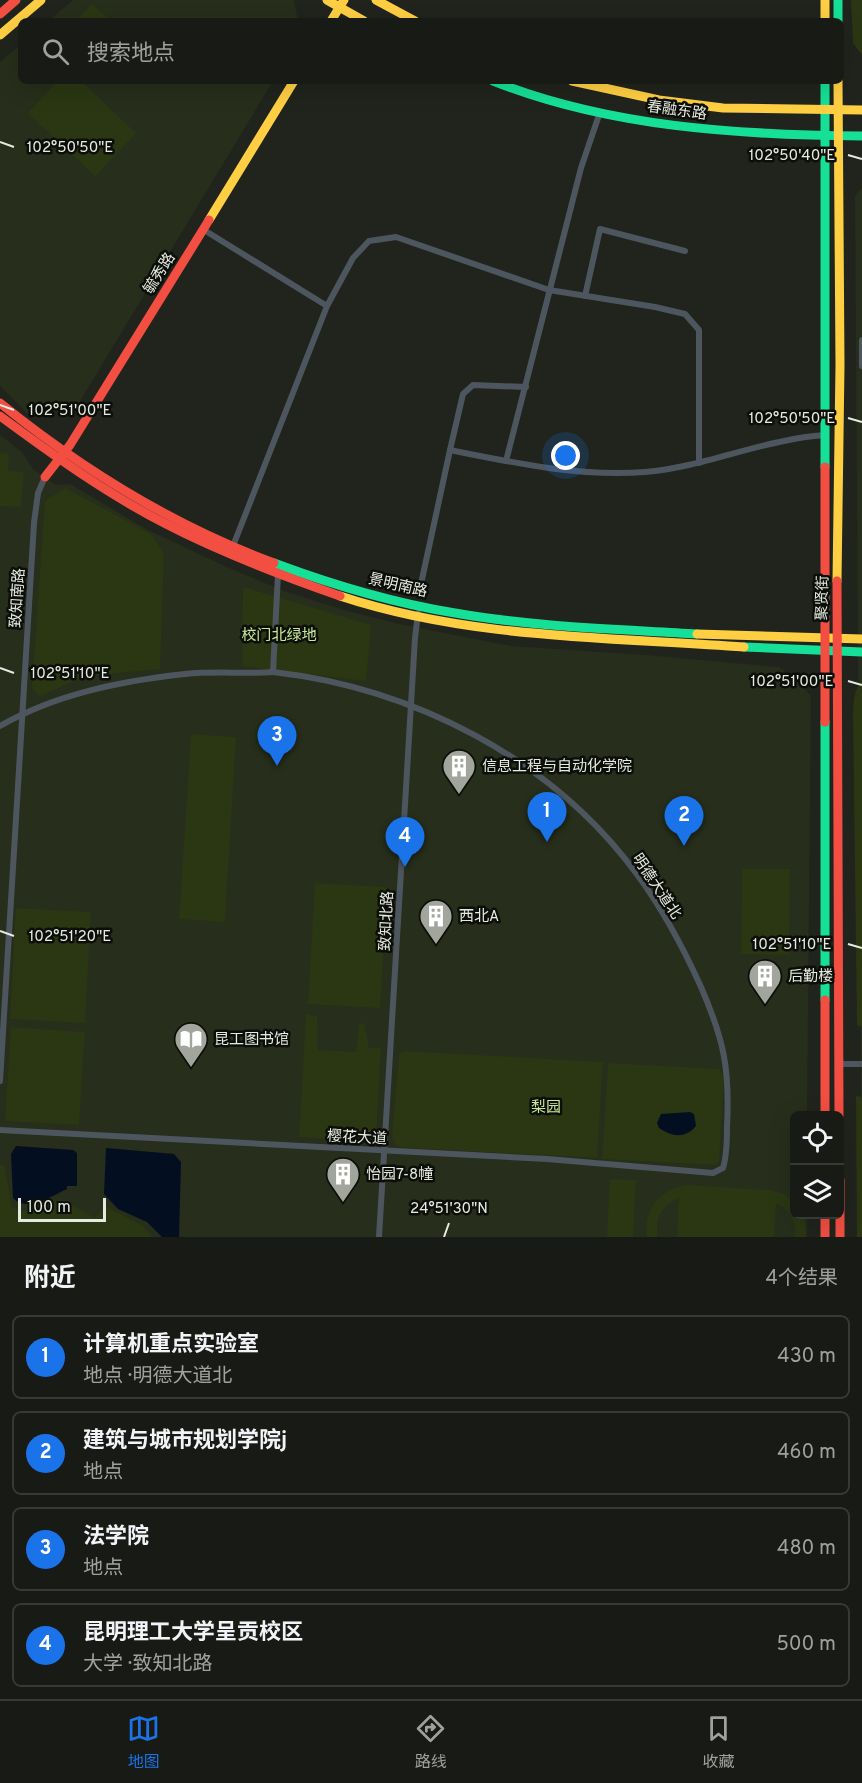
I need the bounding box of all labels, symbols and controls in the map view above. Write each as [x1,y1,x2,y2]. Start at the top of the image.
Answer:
search box [18,18,844,84]
icon: search [39,35,72,68]
text: 搜索地点 [87,41,175,68]
street label: 春融东路 [646,98,708,125]
text: 102°50'50"E [27,139,113,158]
text: 102°50'40"E [749,147,835,166]
street label: 毓秀路 [140,250,180,298]
text: 102°51'00"E [29,402,111,421]
text: 102°50'50"E [749,410,835,429]
your location [551,441,580,470]
street label: 致知南路 [7,568,30,629]
street label: 景明南路 [366,570,429,602]
street label: 聚贤街 [814,575,833,621]
park label: 校门北绿地 [241,626,317,646]
text: 102°51'10"E [31,665,109,684]
text: 102°51'00"E [751,673,833,692]
pin: 3 [258,716,296,766]
building icon: 信息工程与自动化学院 [441,748,477,795]
place label: 信息工程与自动化学院 [482,757,632,777]
pin: 1 [528,792,566,842]
pin: 2 [664,796,704,846]
pin: 4 [386,818,424,867]
street label: 明德大道北 [627,850,685,923]
street label: 致知北路 [375,891,399,952]
building icon: 西北A [418,898,454,945]
place label: 西北A [459,907,499,927]
text: 102°51'20"E [29,928,111,947]
text: 102°51'10"E [753,936,831,955]
building icon: 后勤楼 [747,958,783,1005]
place label: 后勤楼 [788,968,833,987]
library icon: 昆工图书馆 [173,1021,209,1068]
place label: 昆工图书馆 [214,1031,289,1050]
park label: 梨园 [531,1099,561,1118]
map controls [790,1111,844,1219]
button: locate [790,1111,844,1165]
street label: 樱花大道 [326,1127,387,1150]
building icon: 怡园7-8幢 [325,1156,361,1203]
place label: 怡园7-8幢 [366,1165,433,1185]
button: layers [790,1165,844,1219]
scale bar [18,1195,106,1222]
text: 100 m [27,1198,71,1218]
text: 24°51'30"N [410,1200,488,1219]
text: 附近 [24,1263,76,1296]
text: 4个结果 [766,1266,838,1292]
text: 计算机重点实验室 [83,1332,259,1359]
text: 1 [42,1344,50,1370]
text: 430 m [777,1344,836,1370]
text: 地点 · 明德大道北 [83,1364,232,1390]
text: 建筑与城市规划学院j [83,1428,287,1455]
text: 2 [39,1440,52,1466]
text: 460 m [777,1440,836,1466]
text: 地点 [83,1460,123,1486]
text: 法学院 [83,1524,149,1551]
text: 3 [40,1536,52,1562]
text: 480 m [777,1536,836,1562]
text: 地点 [83,1556,123,1582]
text: 昆明理工大学呈贡校区 [83,1620,303,1647]
text: 4 [39,1632,52,1658]
text: 500 m [776,1632,836,1658]
text: 大学 · 致知北路 [83,1652,212,1678]
tab: 地图 [127,1712,160,1773]
tab: 路线 [414,1712,447,1773]
tab: 收藏 [702,1712,735,1773]

